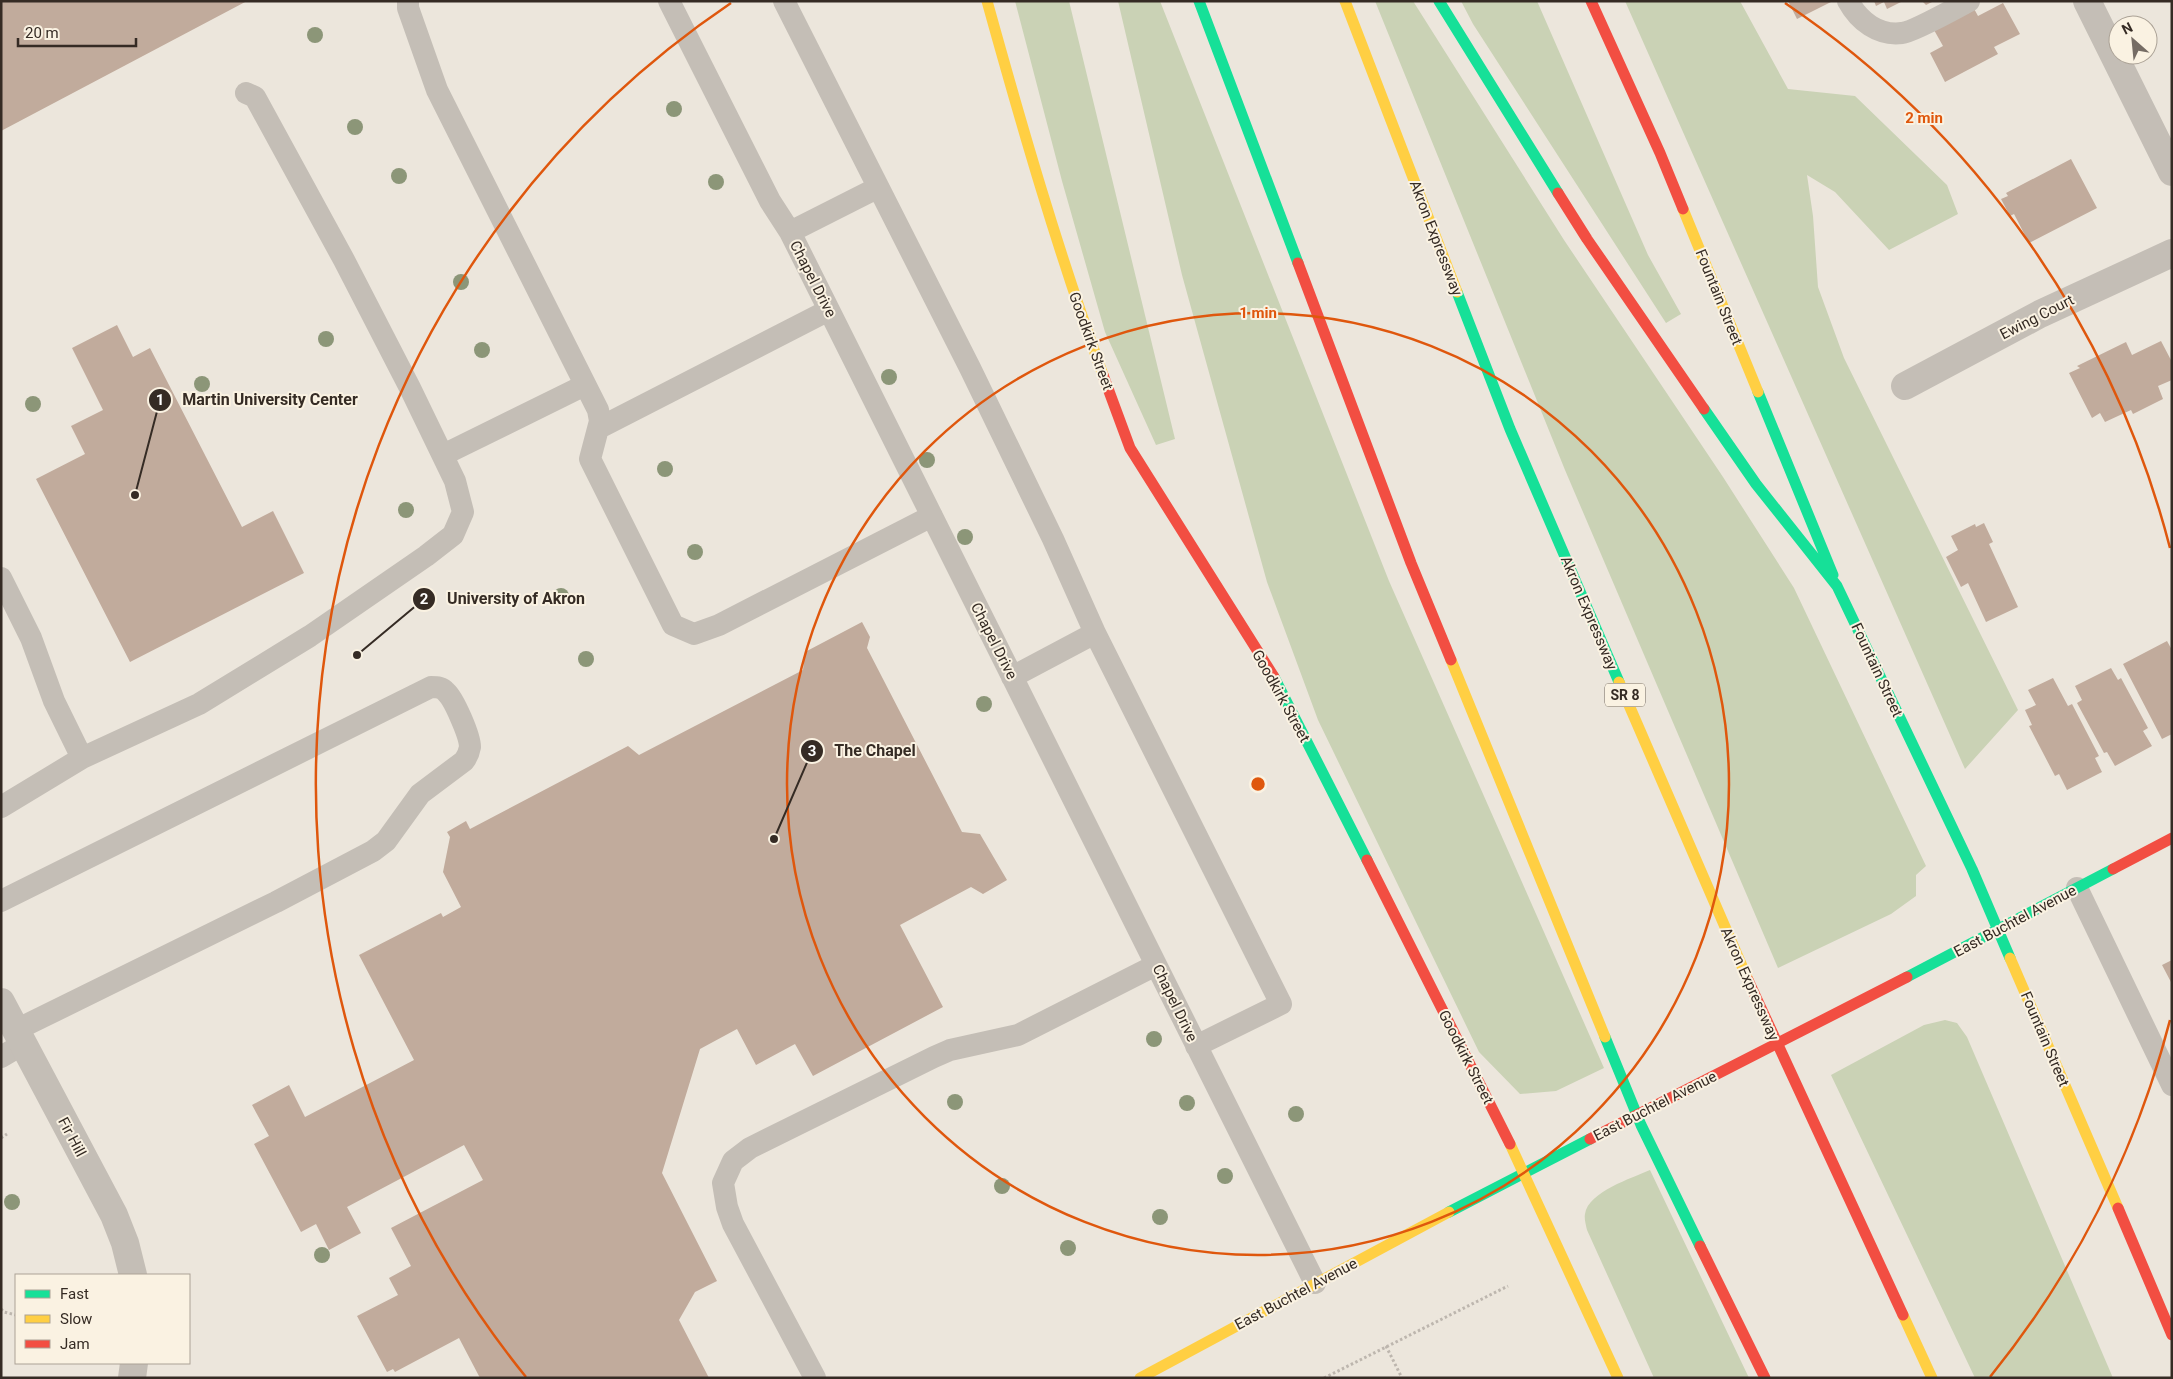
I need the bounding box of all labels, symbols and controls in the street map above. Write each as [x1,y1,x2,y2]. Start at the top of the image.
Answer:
scale bar [18,15,135,47]
north arrow [2108,15,2158,65]
text: N [2119,19,2135,38]
text: 20 m [25,24,59,42]
text: 2 min [1905,109,1943,127]
street label: Akron Expressway [1406,178,1466,298]
street label: Chapel Drive [786,238,840,320]
street label: Fountain Street [1692,247,1746,348]
street label: Goodkirk Street [1065,290,1117,393]
street label: Ewing Court [1997,291,2077,343]
text: 1 min [1239,304,1277,322]
callout: Martin University Center [147,384,368,415]
text: Martin University Center [182,390,358,409]
text: 1 [156,391,164,409]
street label: Akron Expressway [1557,553,1621,673]
callout: University of Akron [412,583,595,614]
text: University of Akron [447,589,585,608]
text: 2 [420,590,429,608]
street label: Chapel Drive [967,600,1021,682]
street label: Fountain Street [1847,620,1907,720]
street label: Goodkirk Street [1248,647,1314,745]
road number: SR 8 [1605,684,1645,706]
callout: The Chapel [799,735,926,766]
text: The Chapel [834,741,916,760]
text: 3 [808,742,816,760]
centre of rings [1249,775,1267,793]
street label: East Buchtel Avenue [1951,881,2079,961]
street label: Akron Expressway [1717,925,1783,1043]
street label: Chapel Drive [1149,961,1201,1045]
street label: Fountain Street [2017,989,2073,1089]
street label: Goodkirk Street [1435,1007,1497,1107]
street label: East Buchtel Avenue [1590,1067,1720,1145]
street label: Fir Hill [54,1114,90,1160]
street label: East Buchtel Avenue [1232,1254,1360,1334]
legend [15,1274,190,1364]
text: Fast [60,1285,89,1303]
text: Slow [60,1310,92,1328]
text: Jam [60,1335,90,1353]

